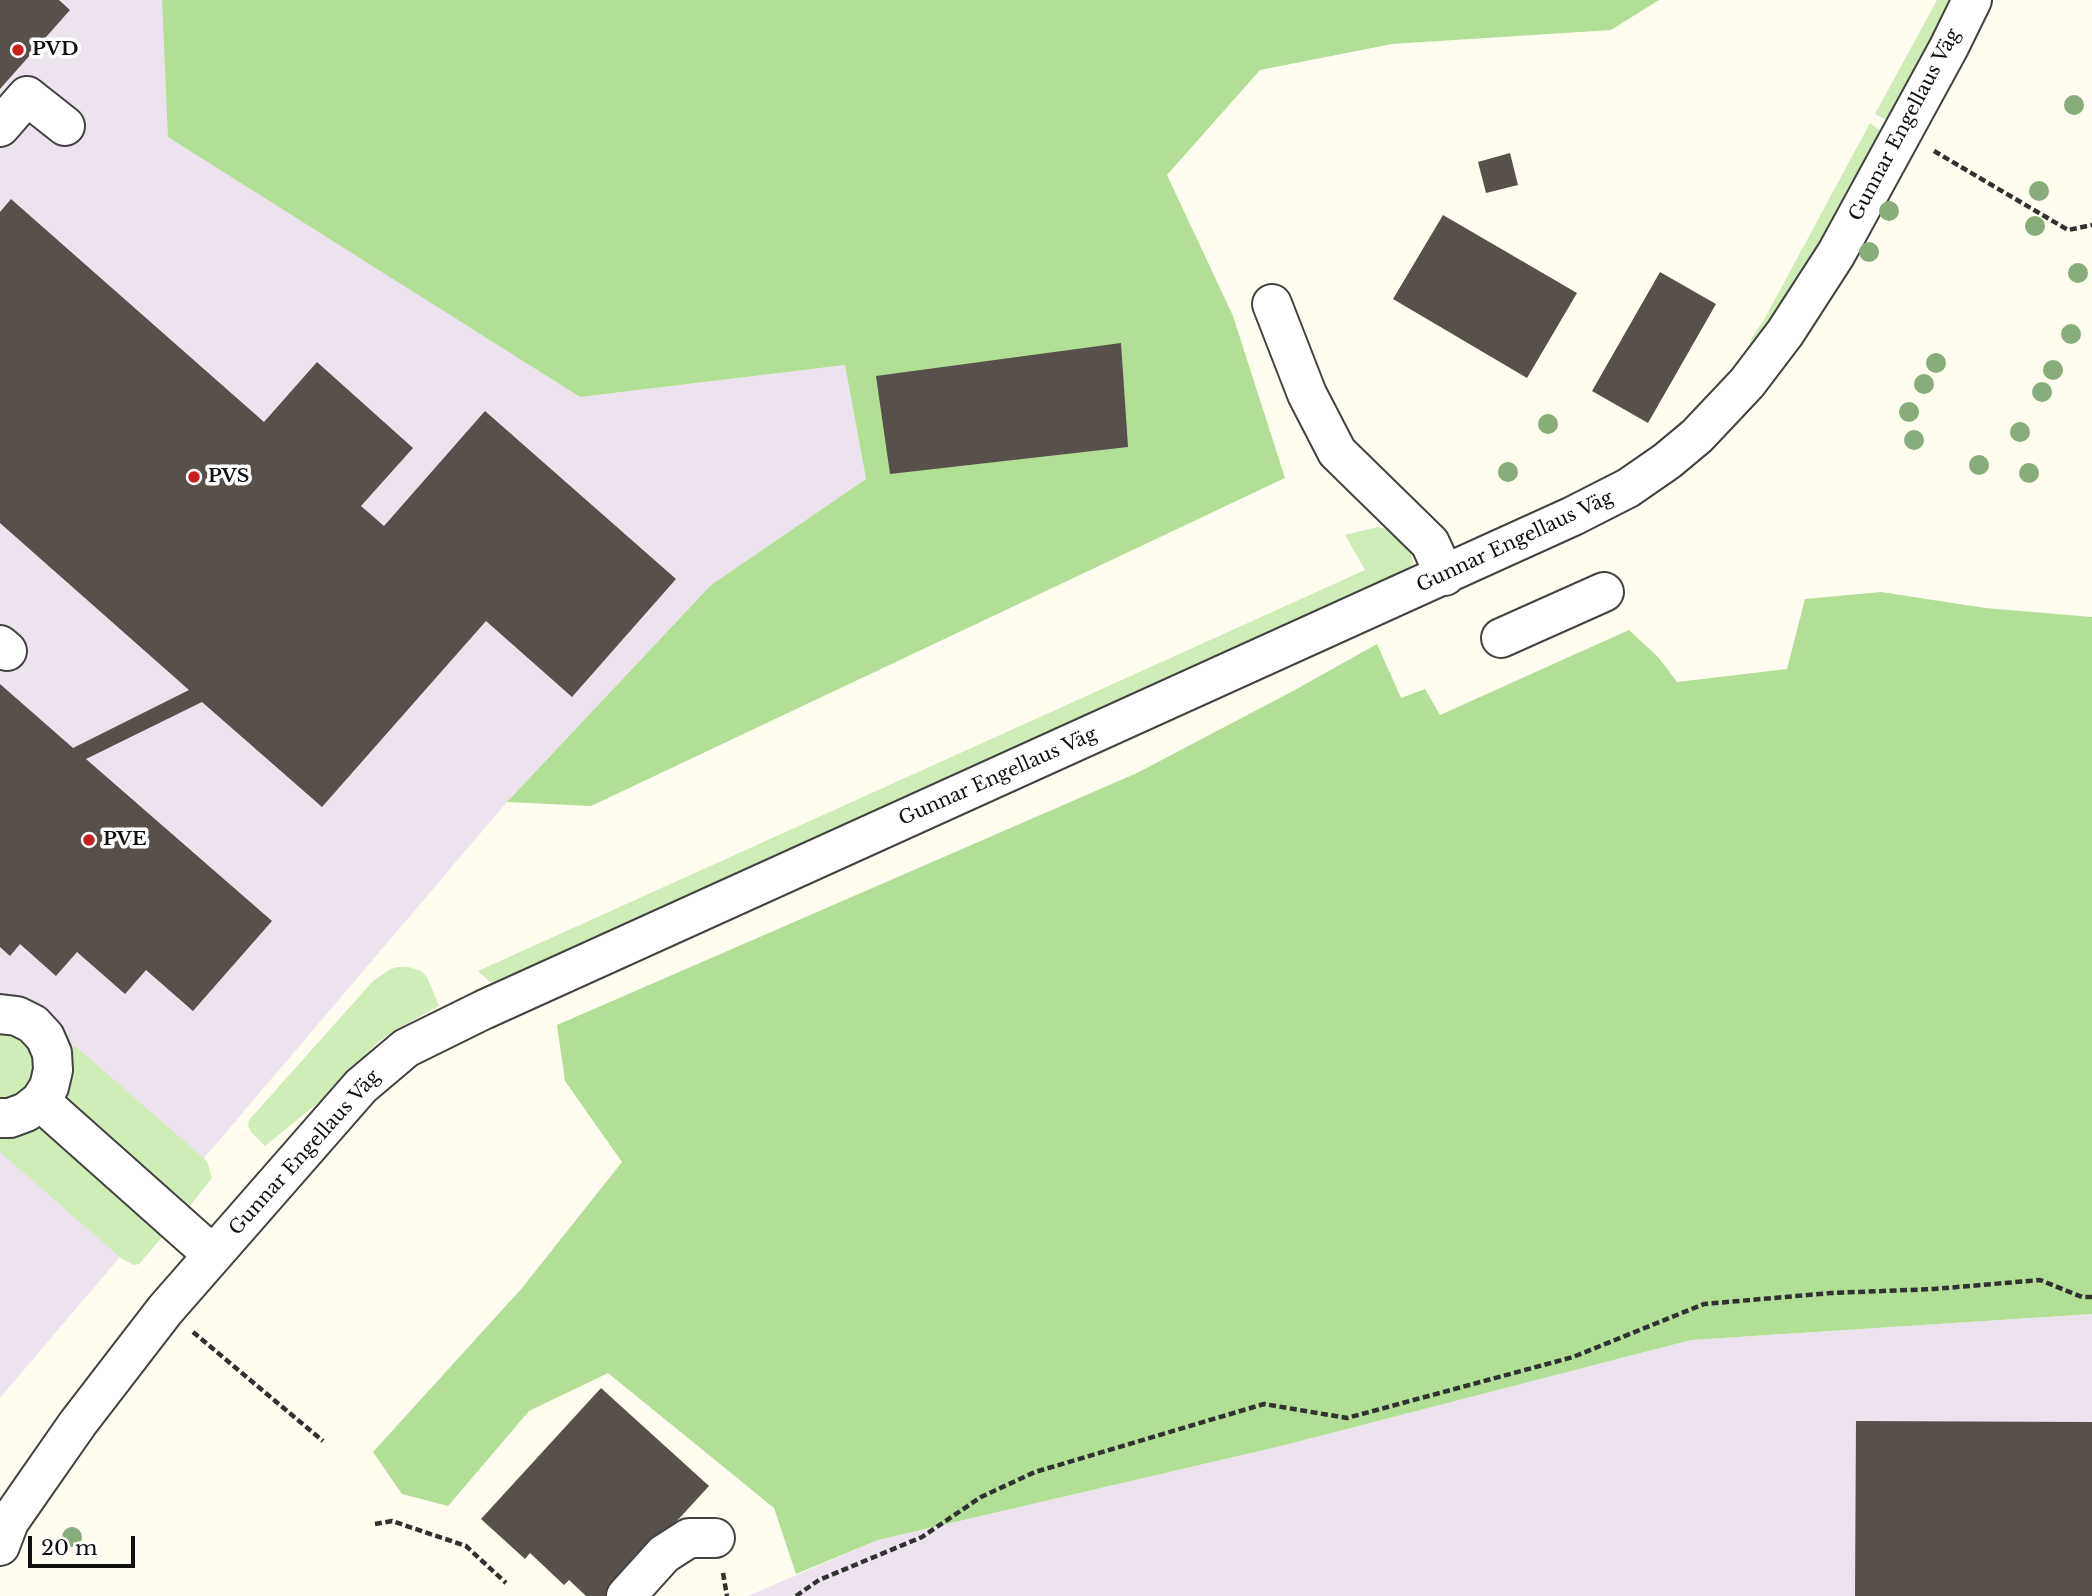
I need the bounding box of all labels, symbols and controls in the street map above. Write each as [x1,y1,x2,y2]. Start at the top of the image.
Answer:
street label: Gunnar Engellaus Väg [1845,25,1965,225]
place label: PVD [32,39,78,61]
marker: PVD [10,42,26,58]
place label: PVS [208,466,249,488]
marker: PVS [186,469,202,485]
street label: Gunnar Engellaus Väg [1413,486,1617,598]
street label: Gunnar Engellaus Väg [895,723,1101,831]
place label: PVE [103,829,146,851]
marker: PVE [81,832,97,848]
street label: Gunnar Engellaus Väg [225,1066,385,1240]
scale bar [32,1522,138,1566]
text: 20 m [41,1535,98,1561]

